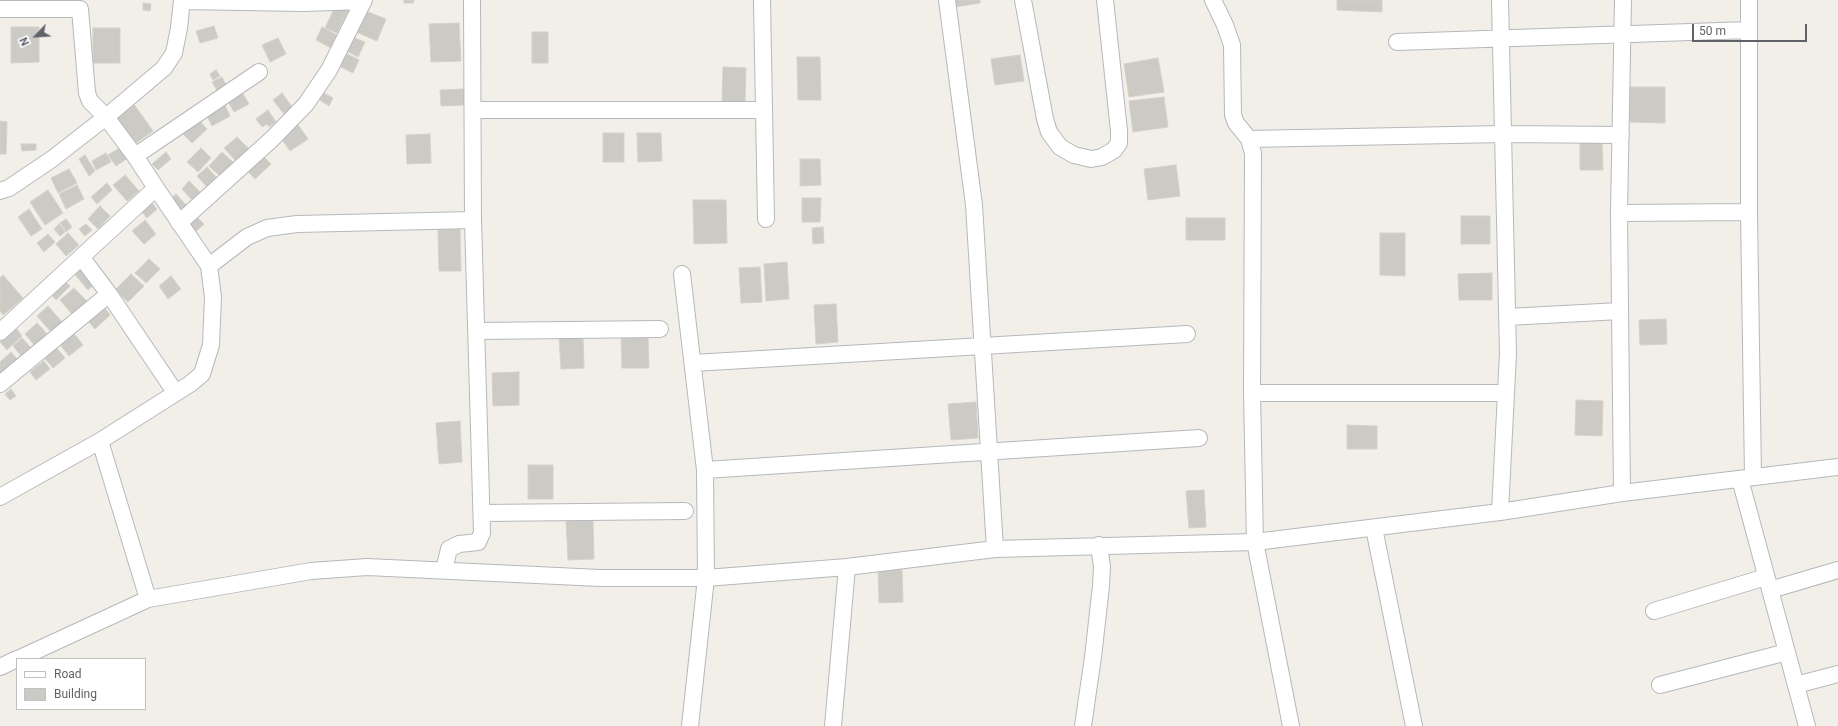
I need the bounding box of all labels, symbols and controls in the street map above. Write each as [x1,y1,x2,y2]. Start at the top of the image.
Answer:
north arrow [16,16,56,56]
scale bar [1694,16,1809,42]
text: 50 m [1699,24,1726,38]
text: N [17,35,32,48]
legend [16,658,146,710]
text: Road [54,667,82,681]
text: Building [54,687,97,701]

